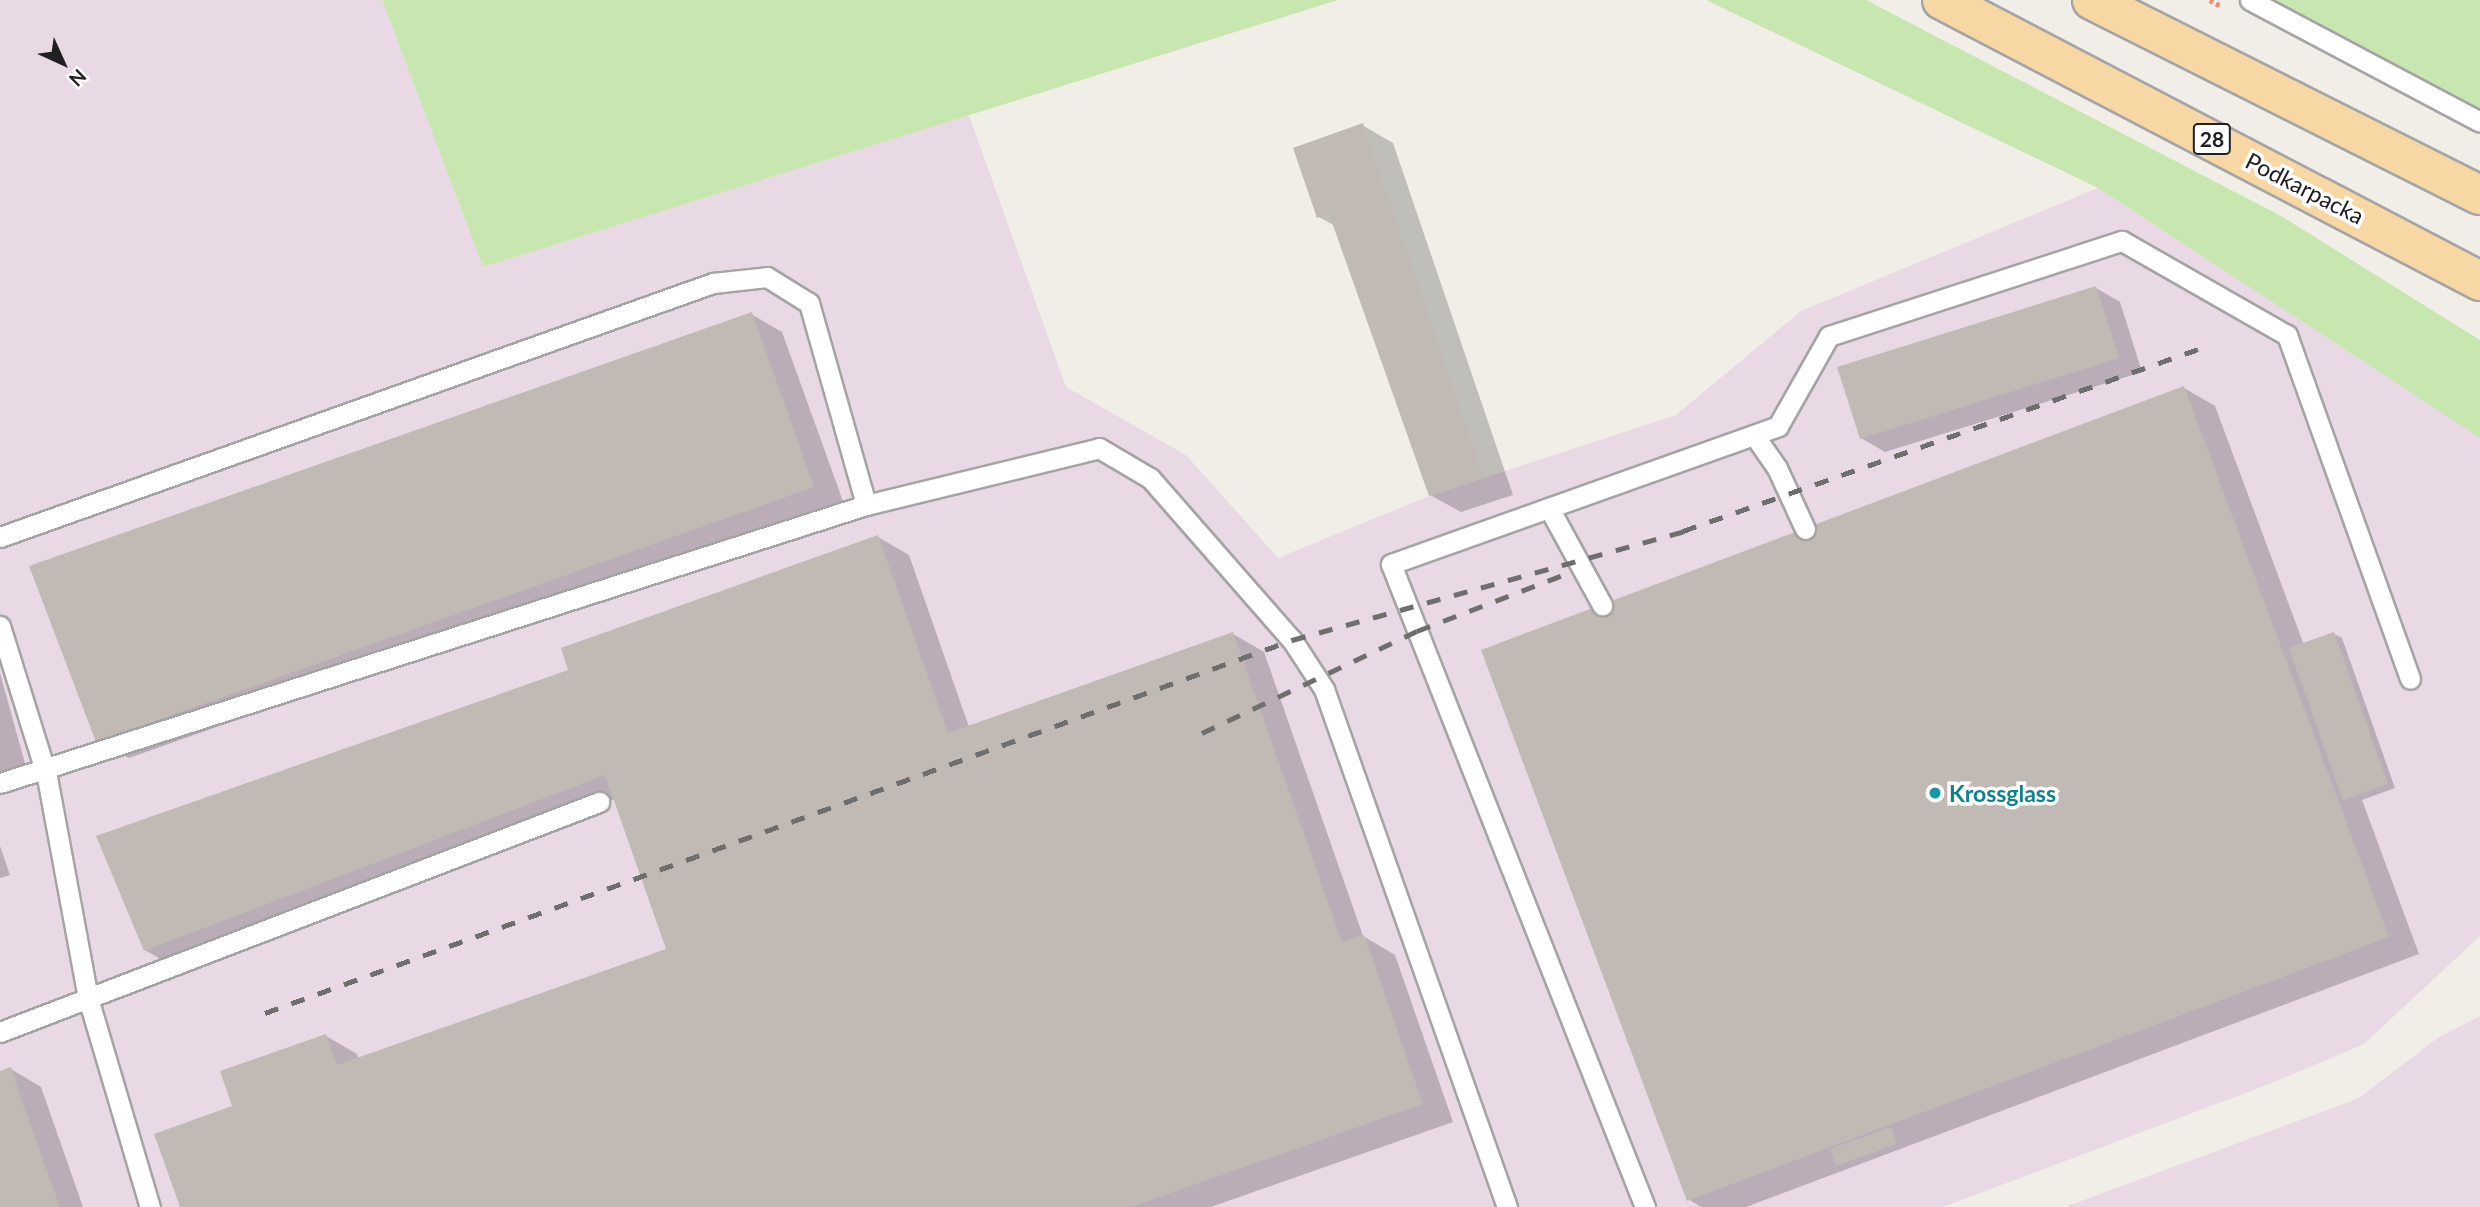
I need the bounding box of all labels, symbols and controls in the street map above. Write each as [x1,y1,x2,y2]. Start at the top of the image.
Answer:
north arrow [28,28,98,98]
text: N [65,65,92,92]
road number: 28 [2193,122,2231,156]
street label: Podkarpacka [2241,146,2369,230]
place label: Krossglass [1949,779,2056,807]
marker: Krossglass [1927,785,1943,801]

